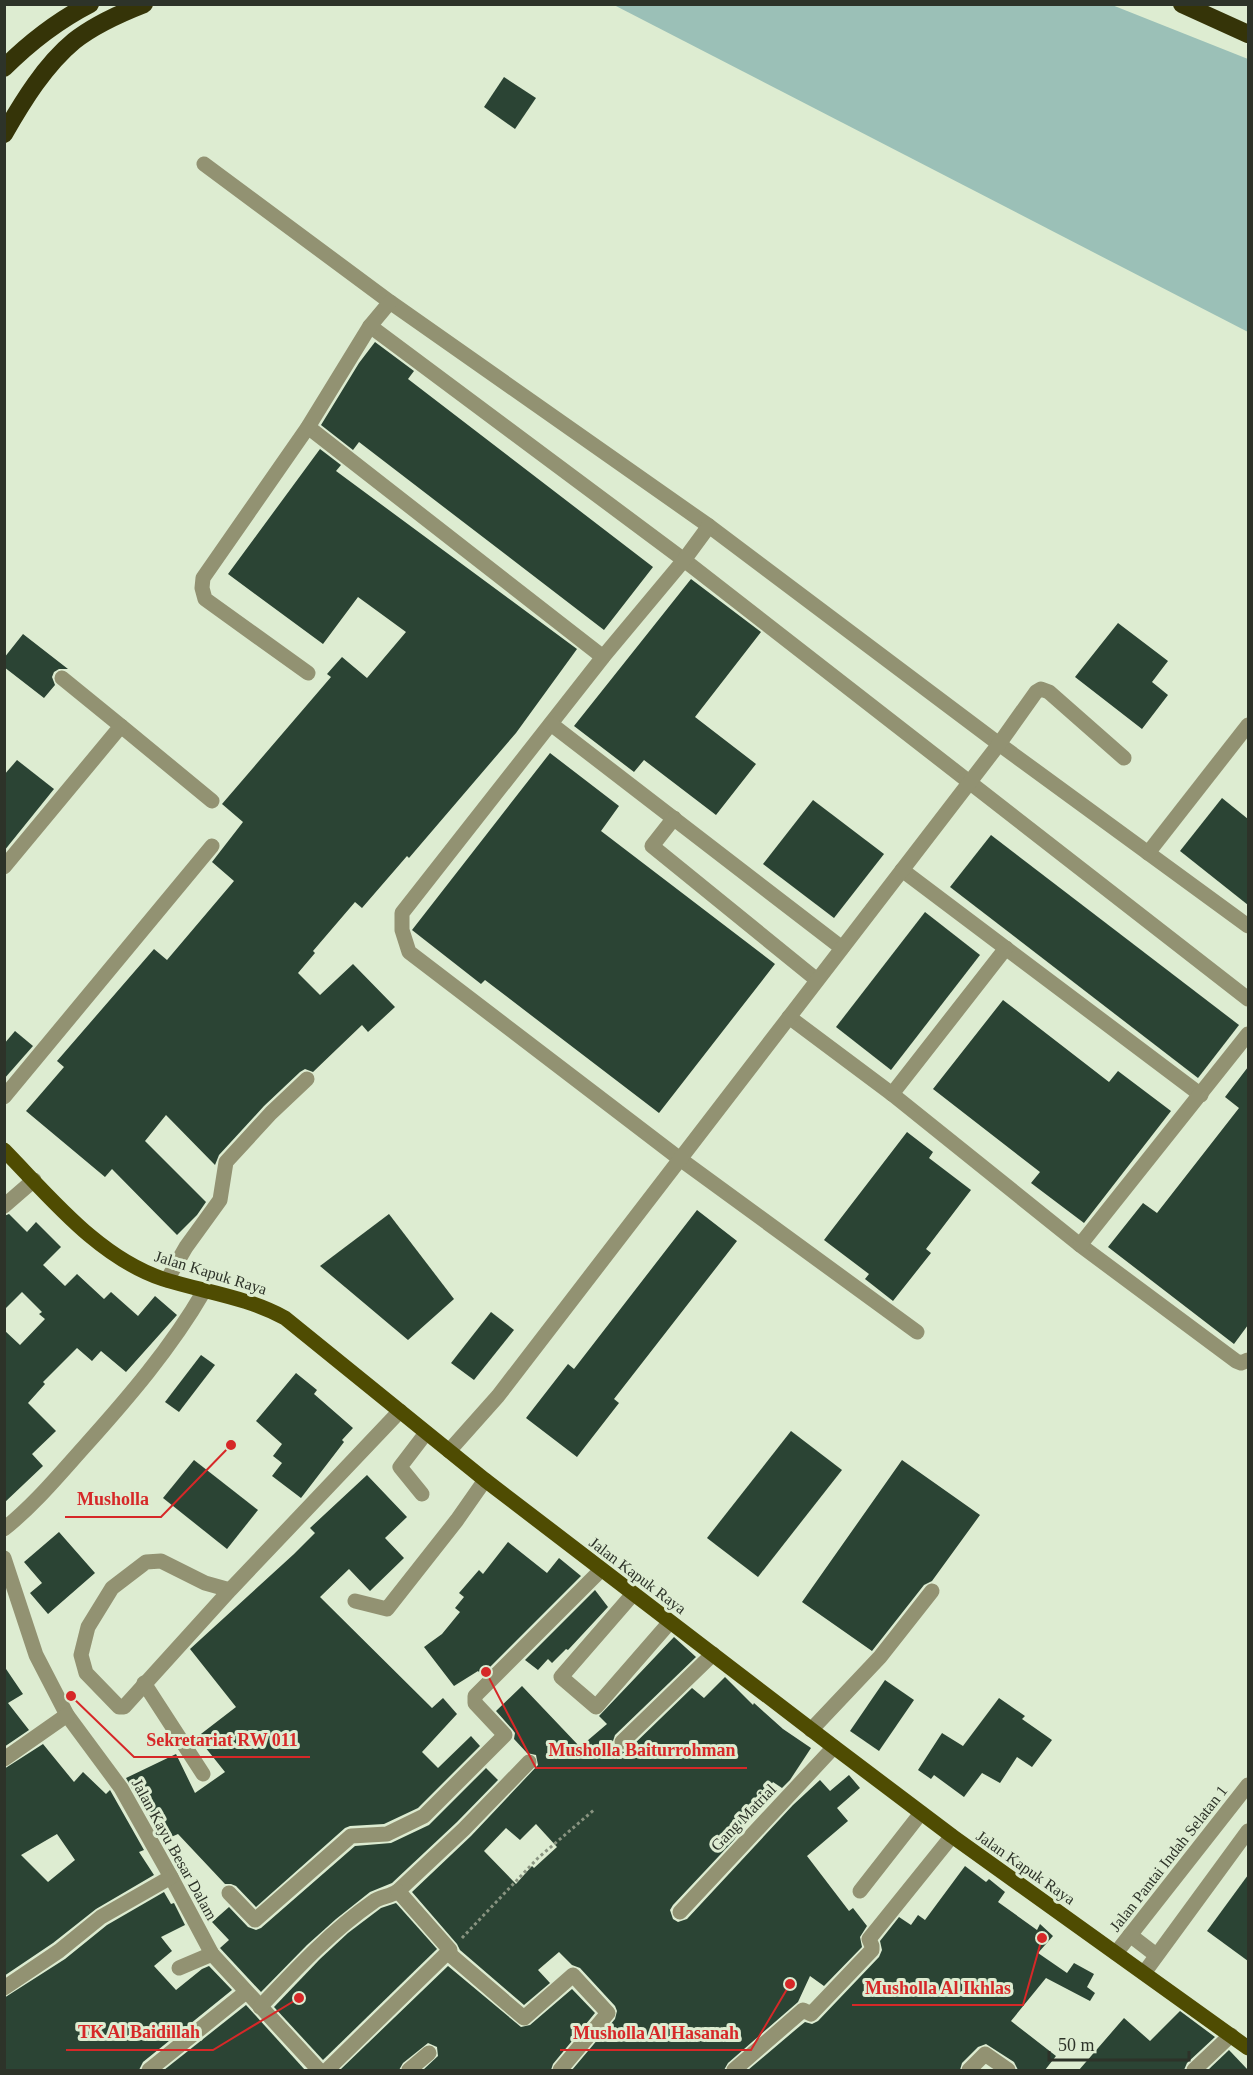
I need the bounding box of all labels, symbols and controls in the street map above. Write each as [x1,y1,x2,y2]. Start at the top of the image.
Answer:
street label: Jalan Kapuk Raya [152,1247,269,1299]
callout: Musholla [65,1481,161,1517]
text: Musholla [77,1489,149,1509]
street label: Jalan Kapuk Raya [585,1534,689,1618]
callout: Sekretariat RW 011 [134,1721,310,1757]
text: Sekretariat RW 011 [146,1730,298,1750]
callout: Musholla Baiturrohman [536,1732,747,1768]
text: Musholla Baiturrohman [548,1740,736,1760]
street label: Jalan Kayu Besar Dalam [128,1776,221,1924]
street label: Gang Matrial [707,1780,780,1855]
street label: Jalan Pantai Indah Selatan 1 [1106,1782,1231,1935]
street label: Jalan Kapuk Raya [973,1827,1078,1909]
callout: Musholla Al Ikhlas [852,1969,1023,2005]
text: Musholla Al Ikhlas [865,1978,1011,1998]
callout: TK Al Baidillah [66,2014,213,2050]
callout: Musholla Al Hasanah [560,2014,751,2050]
text: TK Al Baidillah [78,2022,200,2042]
text: Musholla Al Hasanah [573,2023,739,2043]
scale bar [1049,2024,1188,2062]
text: 50 m [1058,2035,1095,2055]

